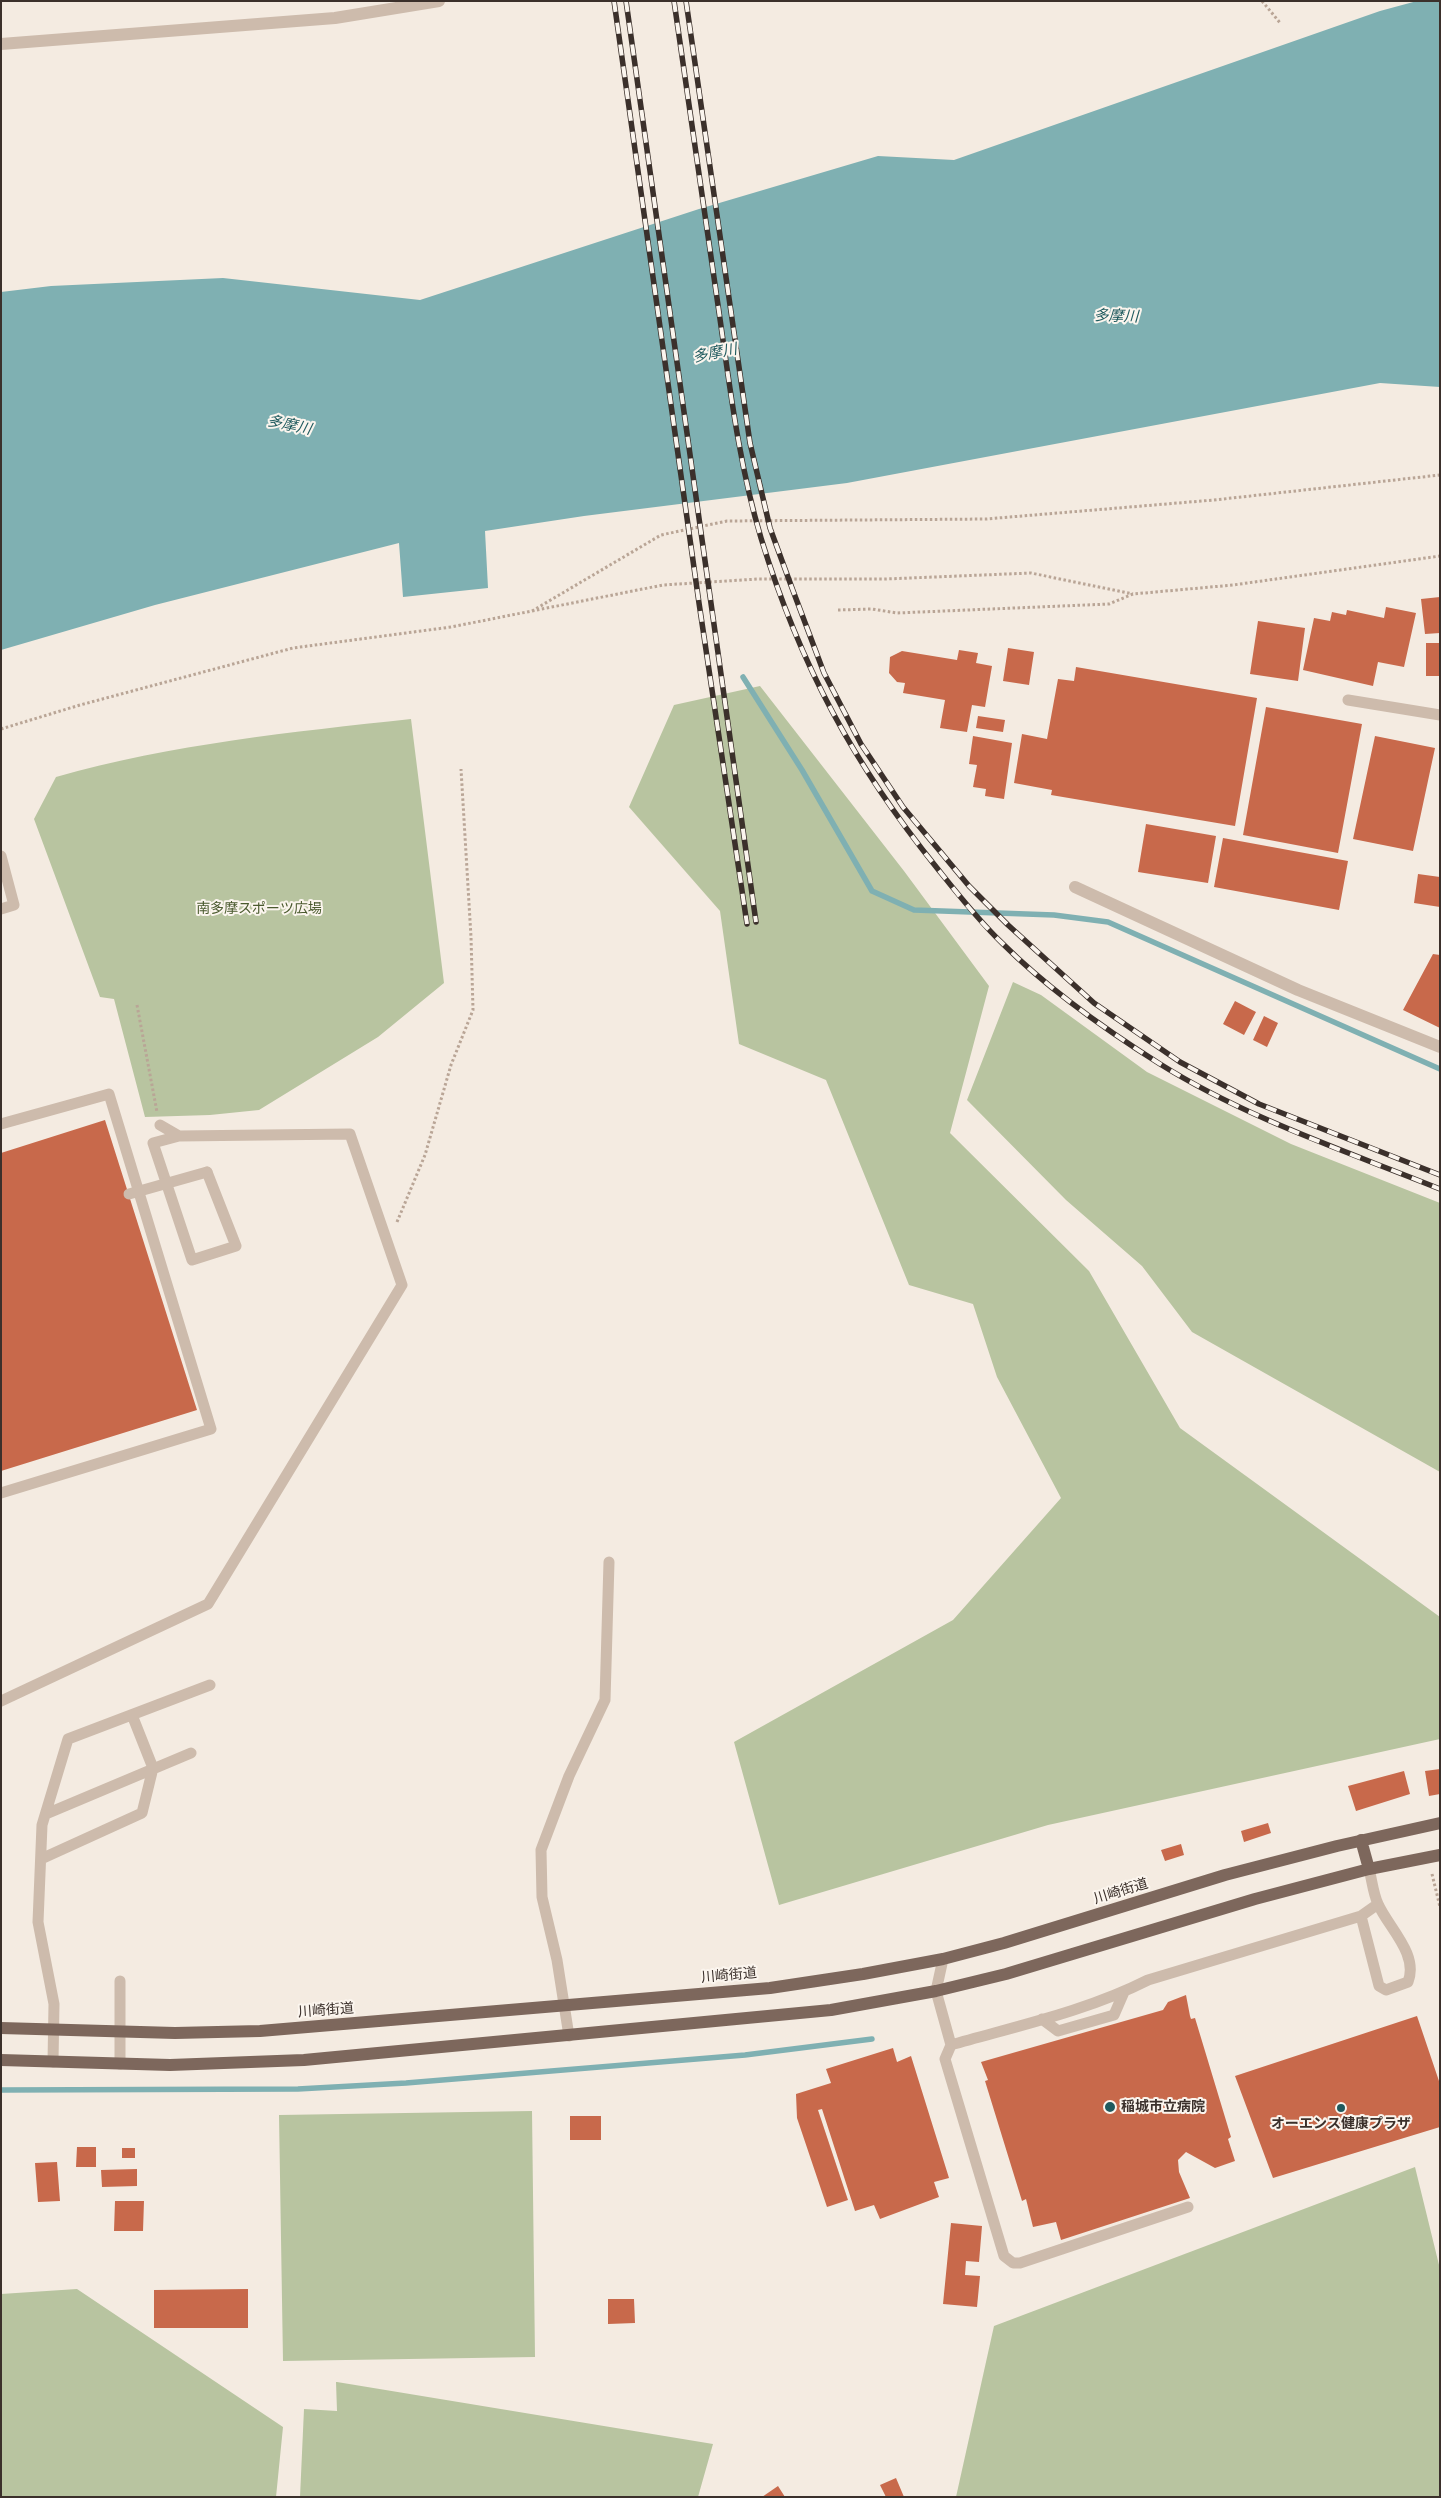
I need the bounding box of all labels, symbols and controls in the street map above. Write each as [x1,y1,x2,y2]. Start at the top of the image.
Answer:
water label: 多摩川 [1093,307,1139,327]
water label: 多摩川 [691,341,739,367]
water label: 多摩川 [265,413,313,439]
park label: 南多摩スポーツ広場 [196,901,322,917]
street label: 川崎街道 [1092,1876,1150,1908]
street label: 川崎街道 [700,1965,758,1987]
street label: 川崎街道 [297,2001,355,2021]
place label: 稲城市立病院 [1121,2099,1205,2115]
marker: 稲城市立病院 [1103,2100,1117,2114]
marker: オーエンス健康プラザ [1335,2102,1347,2114]
place label: オーエンス健康プラザ [1271,2116,1411,2132]

